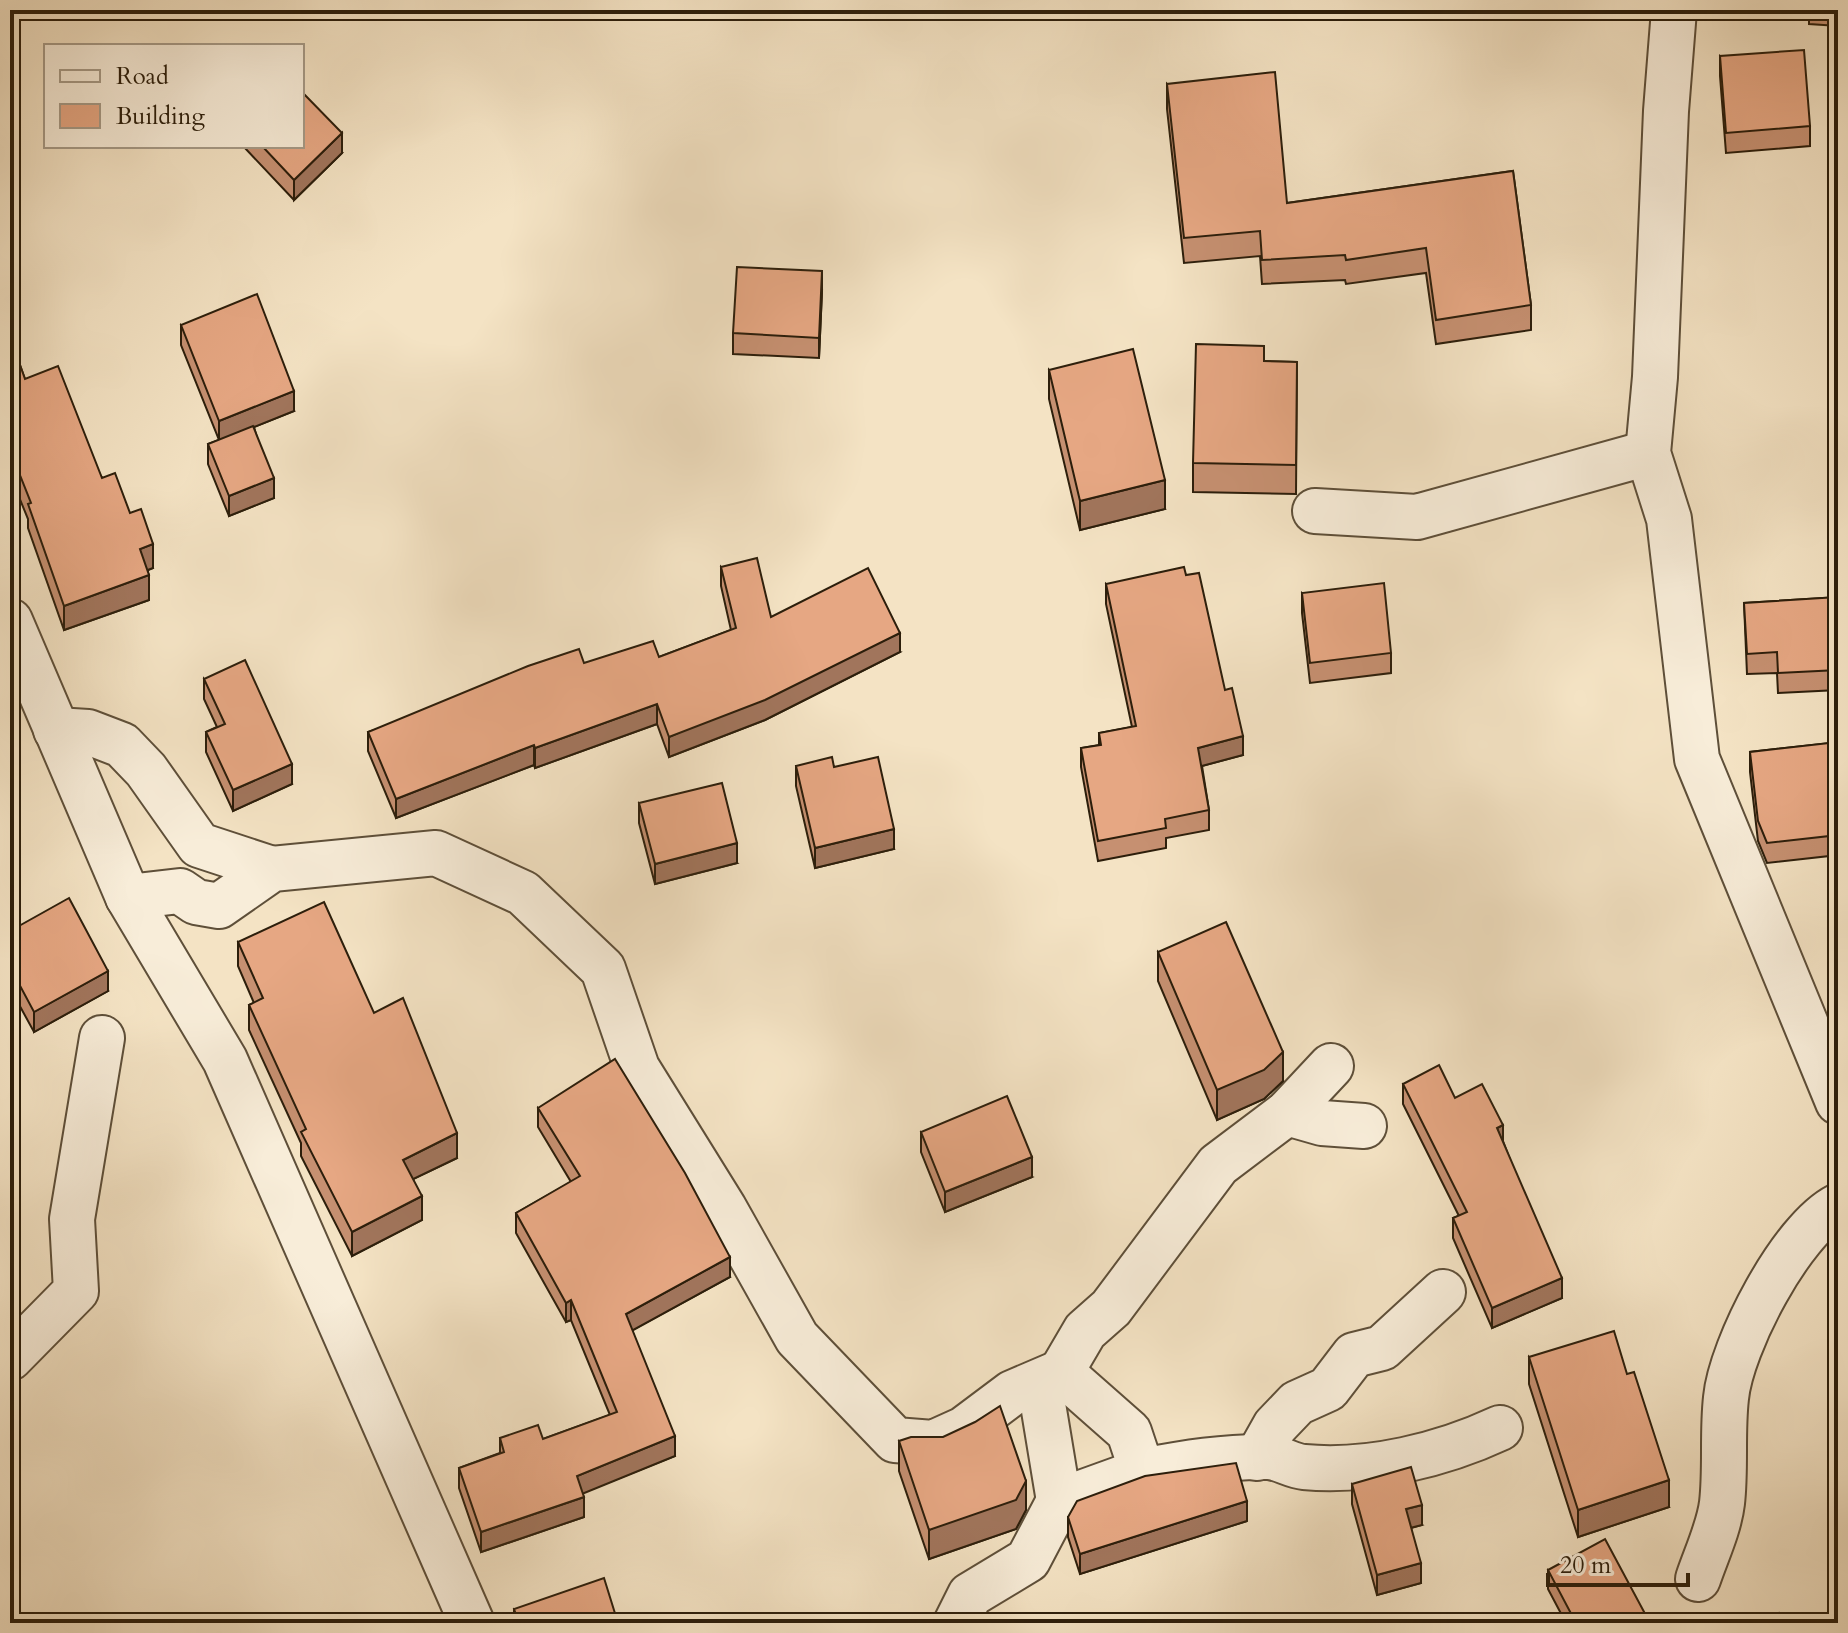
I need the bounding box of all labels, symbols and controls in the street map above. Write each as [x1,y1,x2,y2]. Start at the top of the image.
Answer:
legend [44,44,304,148]
text: Road [116,60,169,93]
text: Building [116,100,206,133]
scale bar [1548,1537,1688,1587]
text: 20 m [1560,1549,1612,1582]

